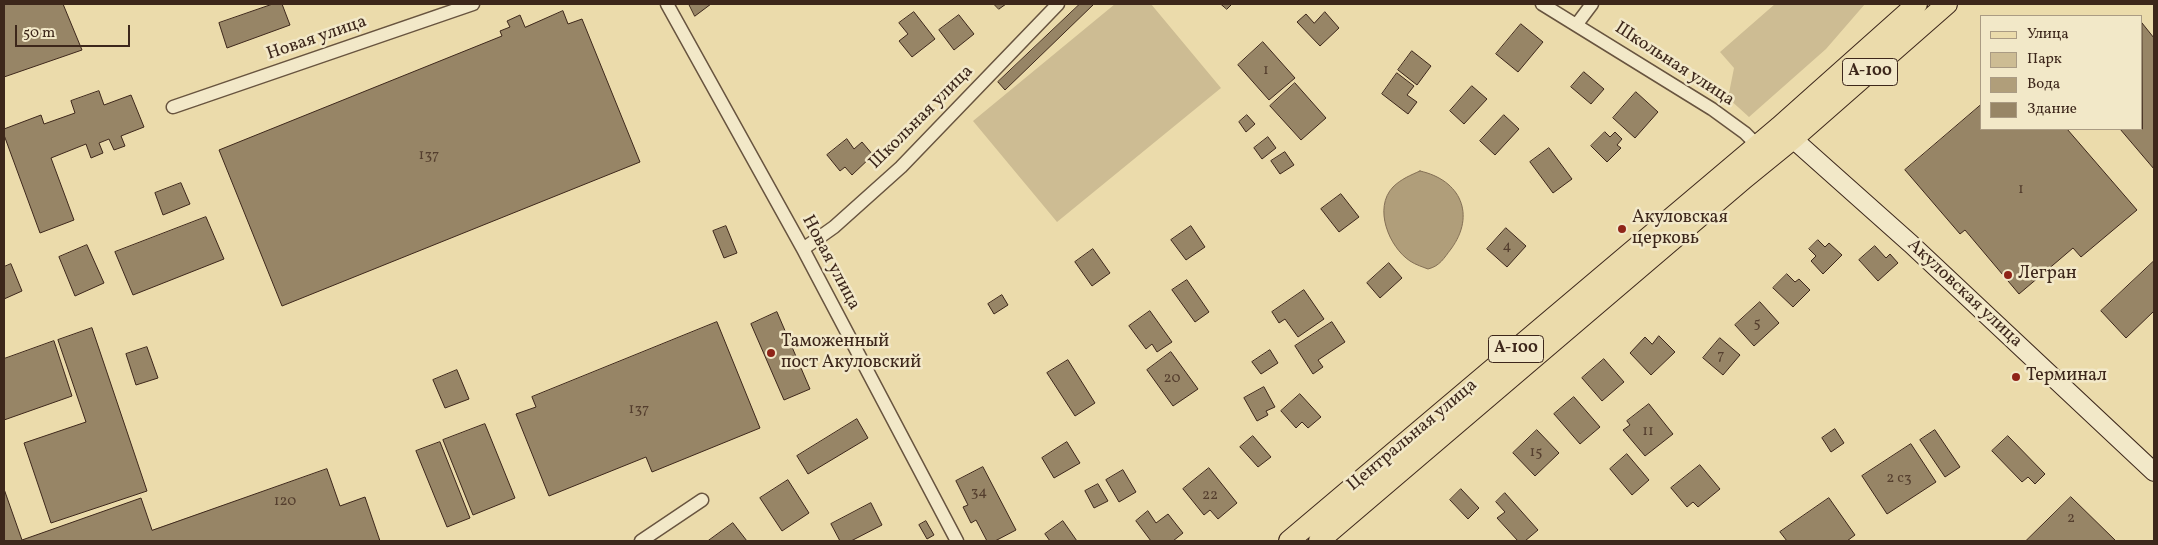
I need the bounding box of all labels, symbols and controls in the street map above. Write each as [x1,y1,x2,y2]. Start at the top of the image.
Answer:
street label: Новая улица [264,12,370,66]
scale bar [18,15,132,47]
legend [1980,15,2143,130]
street label: Школьная улица [1610,18,1738,112]
text: 50 m [23,23,55,44]
text: Улица [2027,24,2069,45]
text: Парк [2027,49,2062,70]
road number: А-100 [1842,58,1898,86]
street label: Школьная улица [865,61,979,175]
house number: 1 [1263,62,1269,80]
text: Вода [2027,74,2060,95]
text: Здание [2027,99,2077,120]
house number: 137 [419,147,439,165]
house number: 1 [2018,181,2024,199]
place label: Акуловская церковь [1632,208,1728,250]
street label: Новая улица [796,212,864,314]
marker: Акуловская церковь [1616,223,1628,235]
street label: Акуловская улица [1902,235,2026,353]
house number: 4 [1503,238,1511,256]
place label: Легран [2018,264,2077,286]
marker: Легран [2002,269,2014,281]
house number: 5 [1753,315,1761,333]
place label: Таможенный пост Акуловский [781,332,921,374]
road number: А-100 [1488,336,1544,362]
marker: Таможенный пост Акуловский [765,347,777,359]
house number: 7 [1717,347,1725,365]
place label: Терминал [2026,366,2107,388]
house number: 20 [1164,370,1180,388]
marker: Терминал [2010,371,2022,383]
street label: Центральная улица [1343,375,1483,497]
house number: 137 [629,401,649,419]
house number: 11 [1642,423,1654,441]
house number: 15 [1529,444,1543,462]
house number: 2 с3 [1886,470,1912,488]
house number: 34 [971,484,987,502]
house number: 22 [1202,487,1218,505]
house number: 120 [274,493,296,511]
house number: 2 [2067,510,2075,528]

